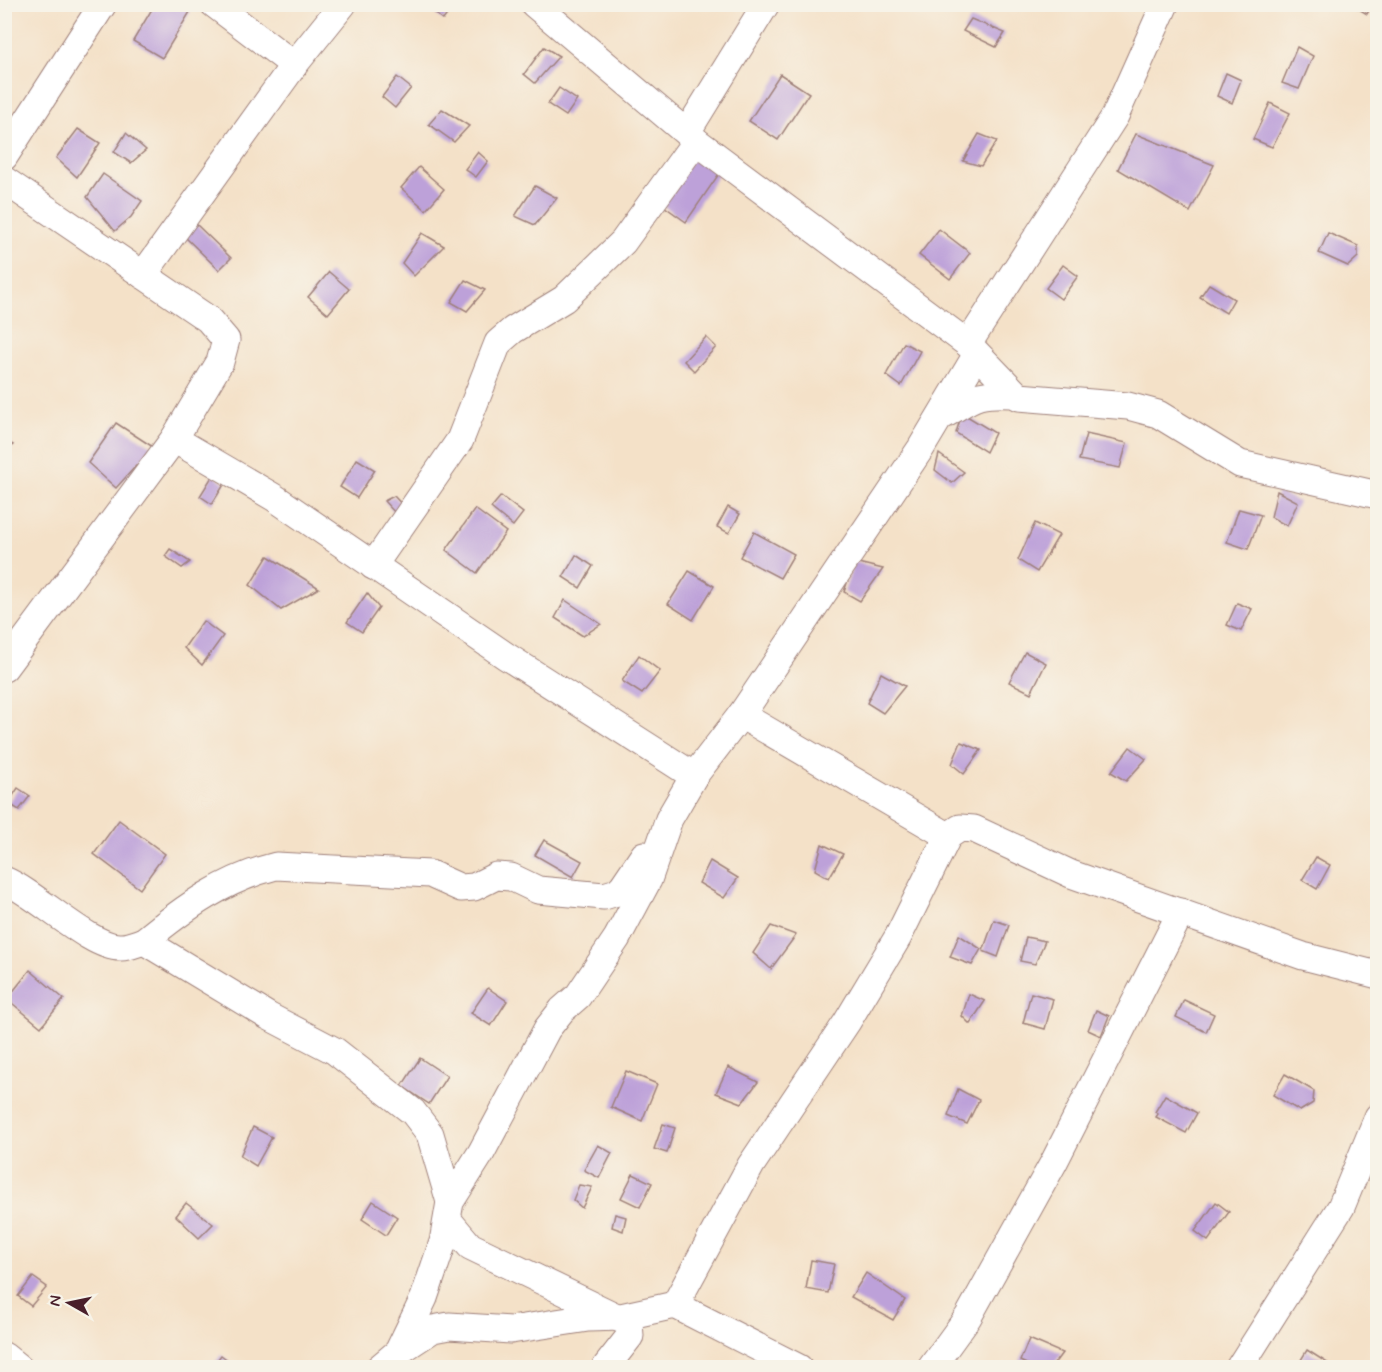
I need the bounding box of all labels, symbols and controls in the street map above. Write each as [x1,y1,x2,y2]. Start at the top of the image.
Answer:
north arrow [39,1273,99,1333]
text: N [44,1294,67,1308]

